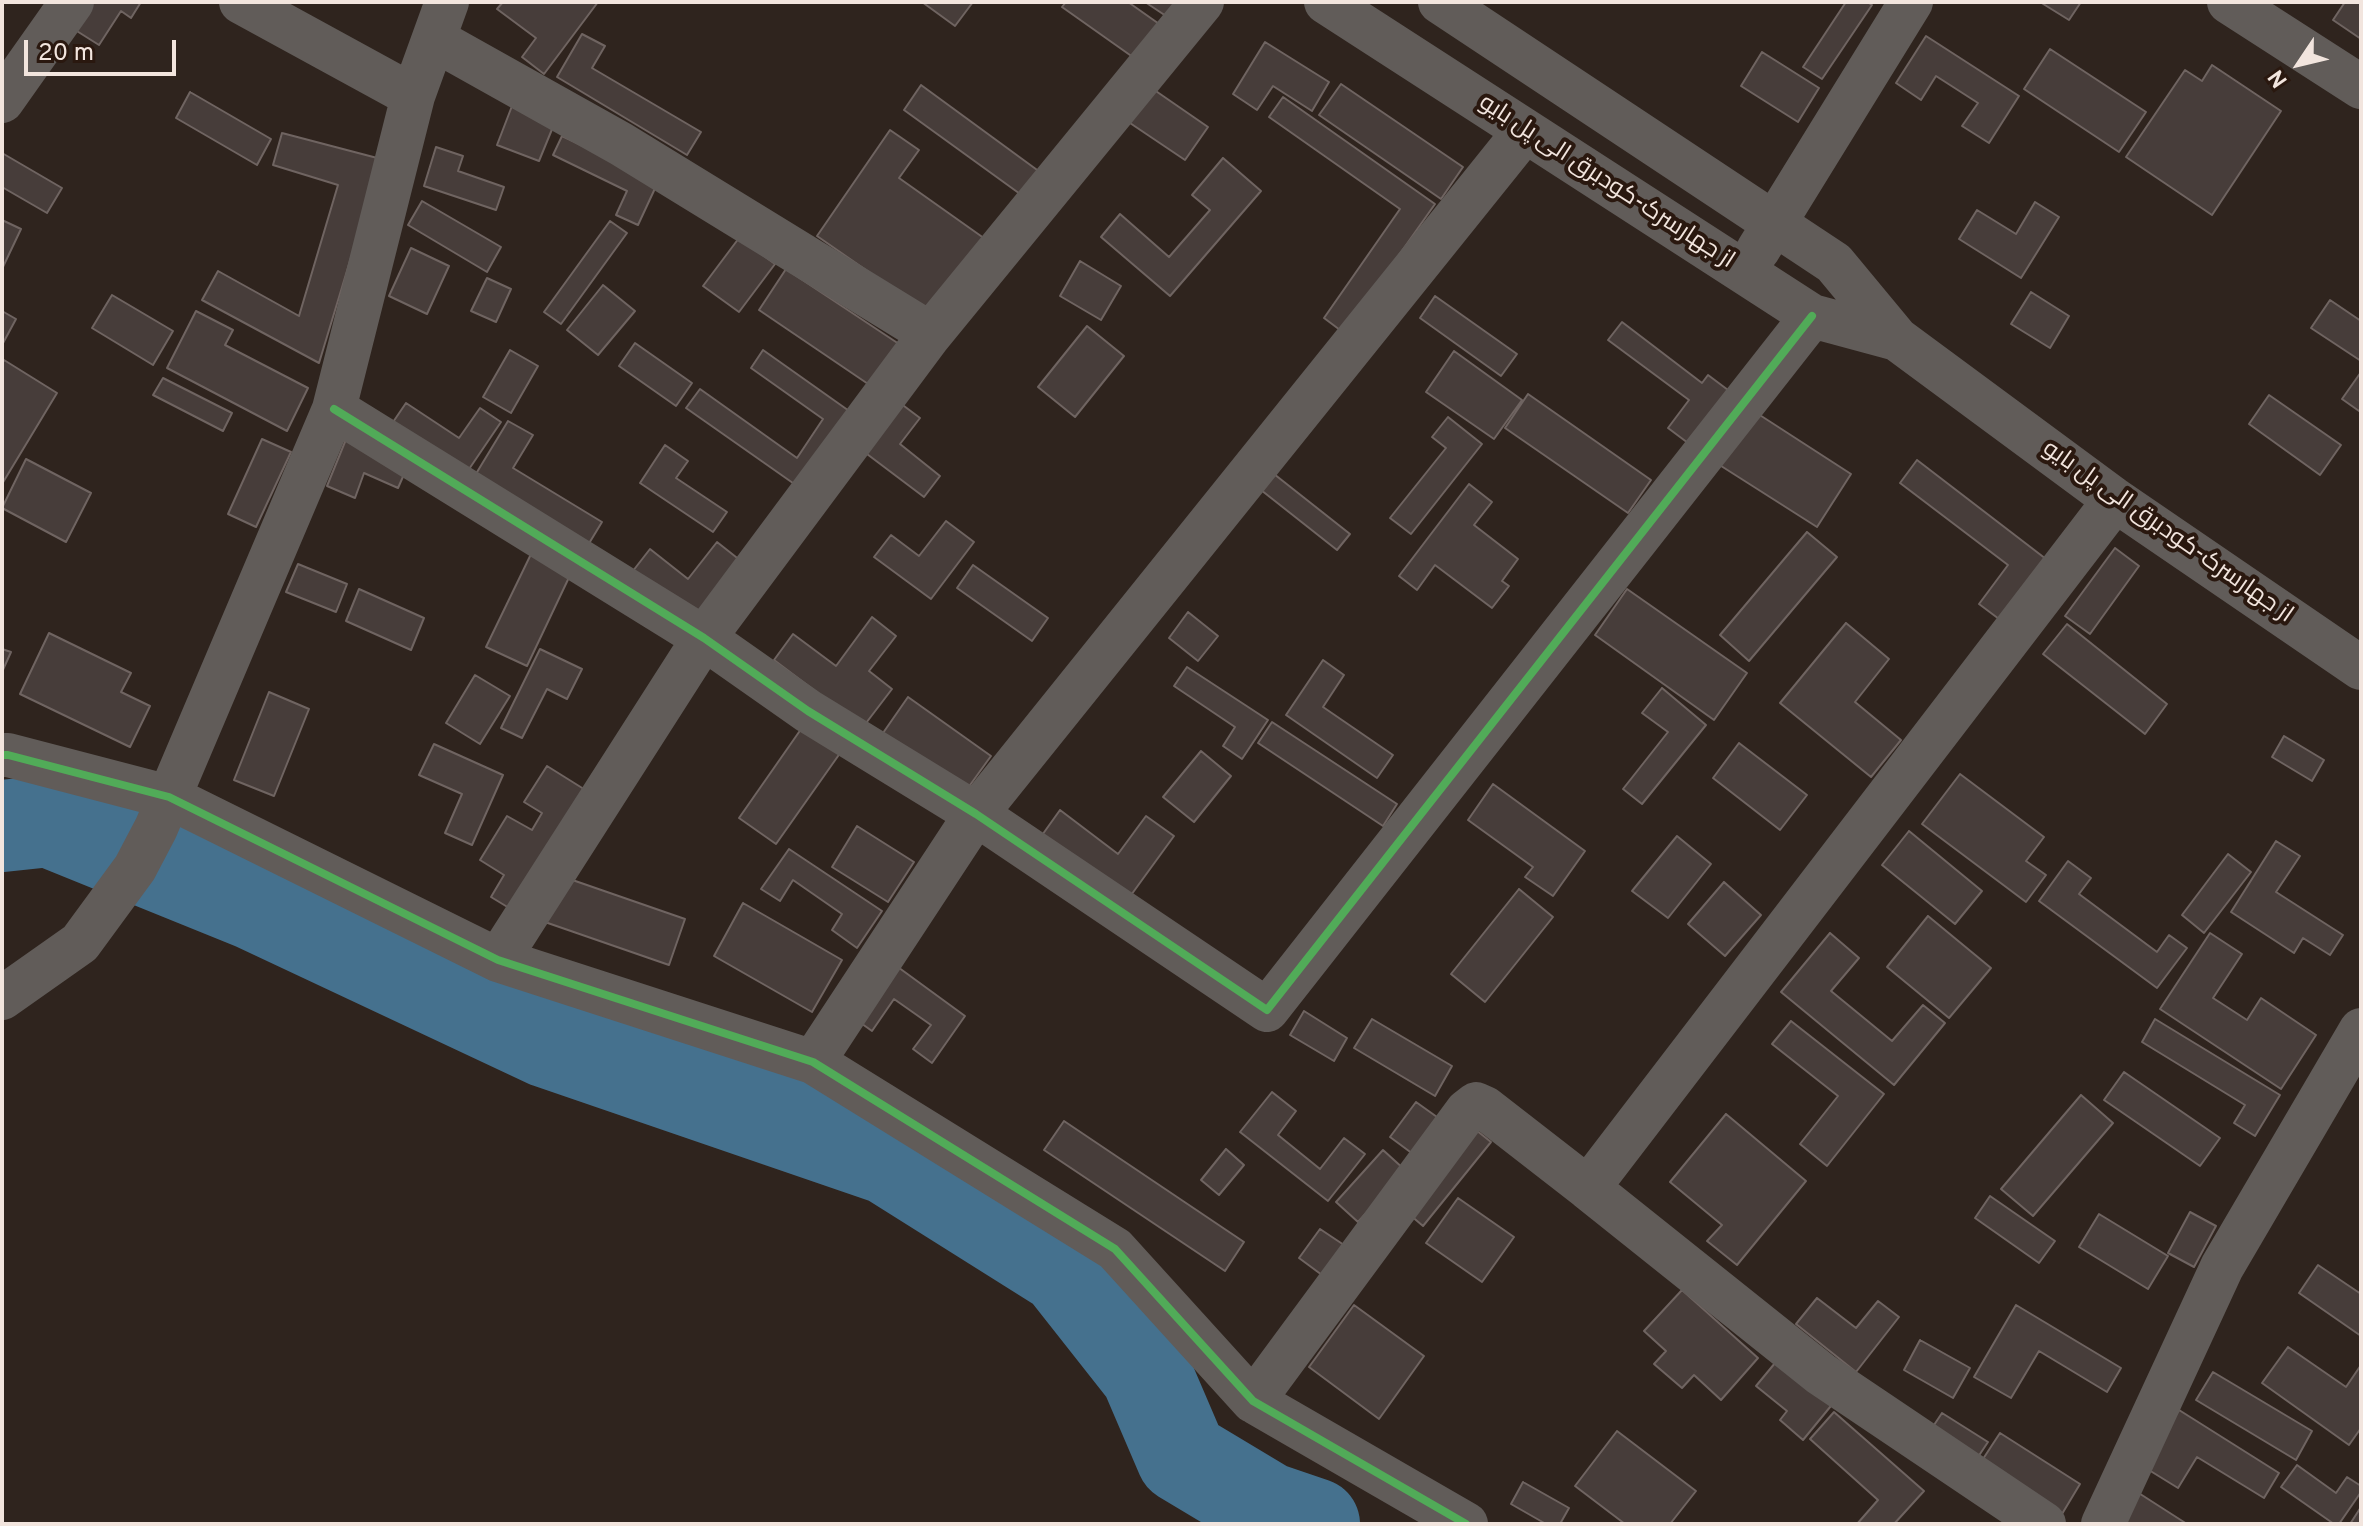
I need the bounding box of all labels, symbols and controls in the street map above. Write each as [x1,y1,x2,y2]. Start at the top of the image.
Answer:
scale bar [28,24,180,74]
north arrow [2259,24,2339,104]
text: 20 m [38,39,94,69]
text: N [2263,64,2295,92]
street label: از جهارسرک-کودبرق الی پل بایو [1473,90,1739,276]
street label: از جهارسرک-کودبرق الی پل بایو [2036,435,2298,631]

